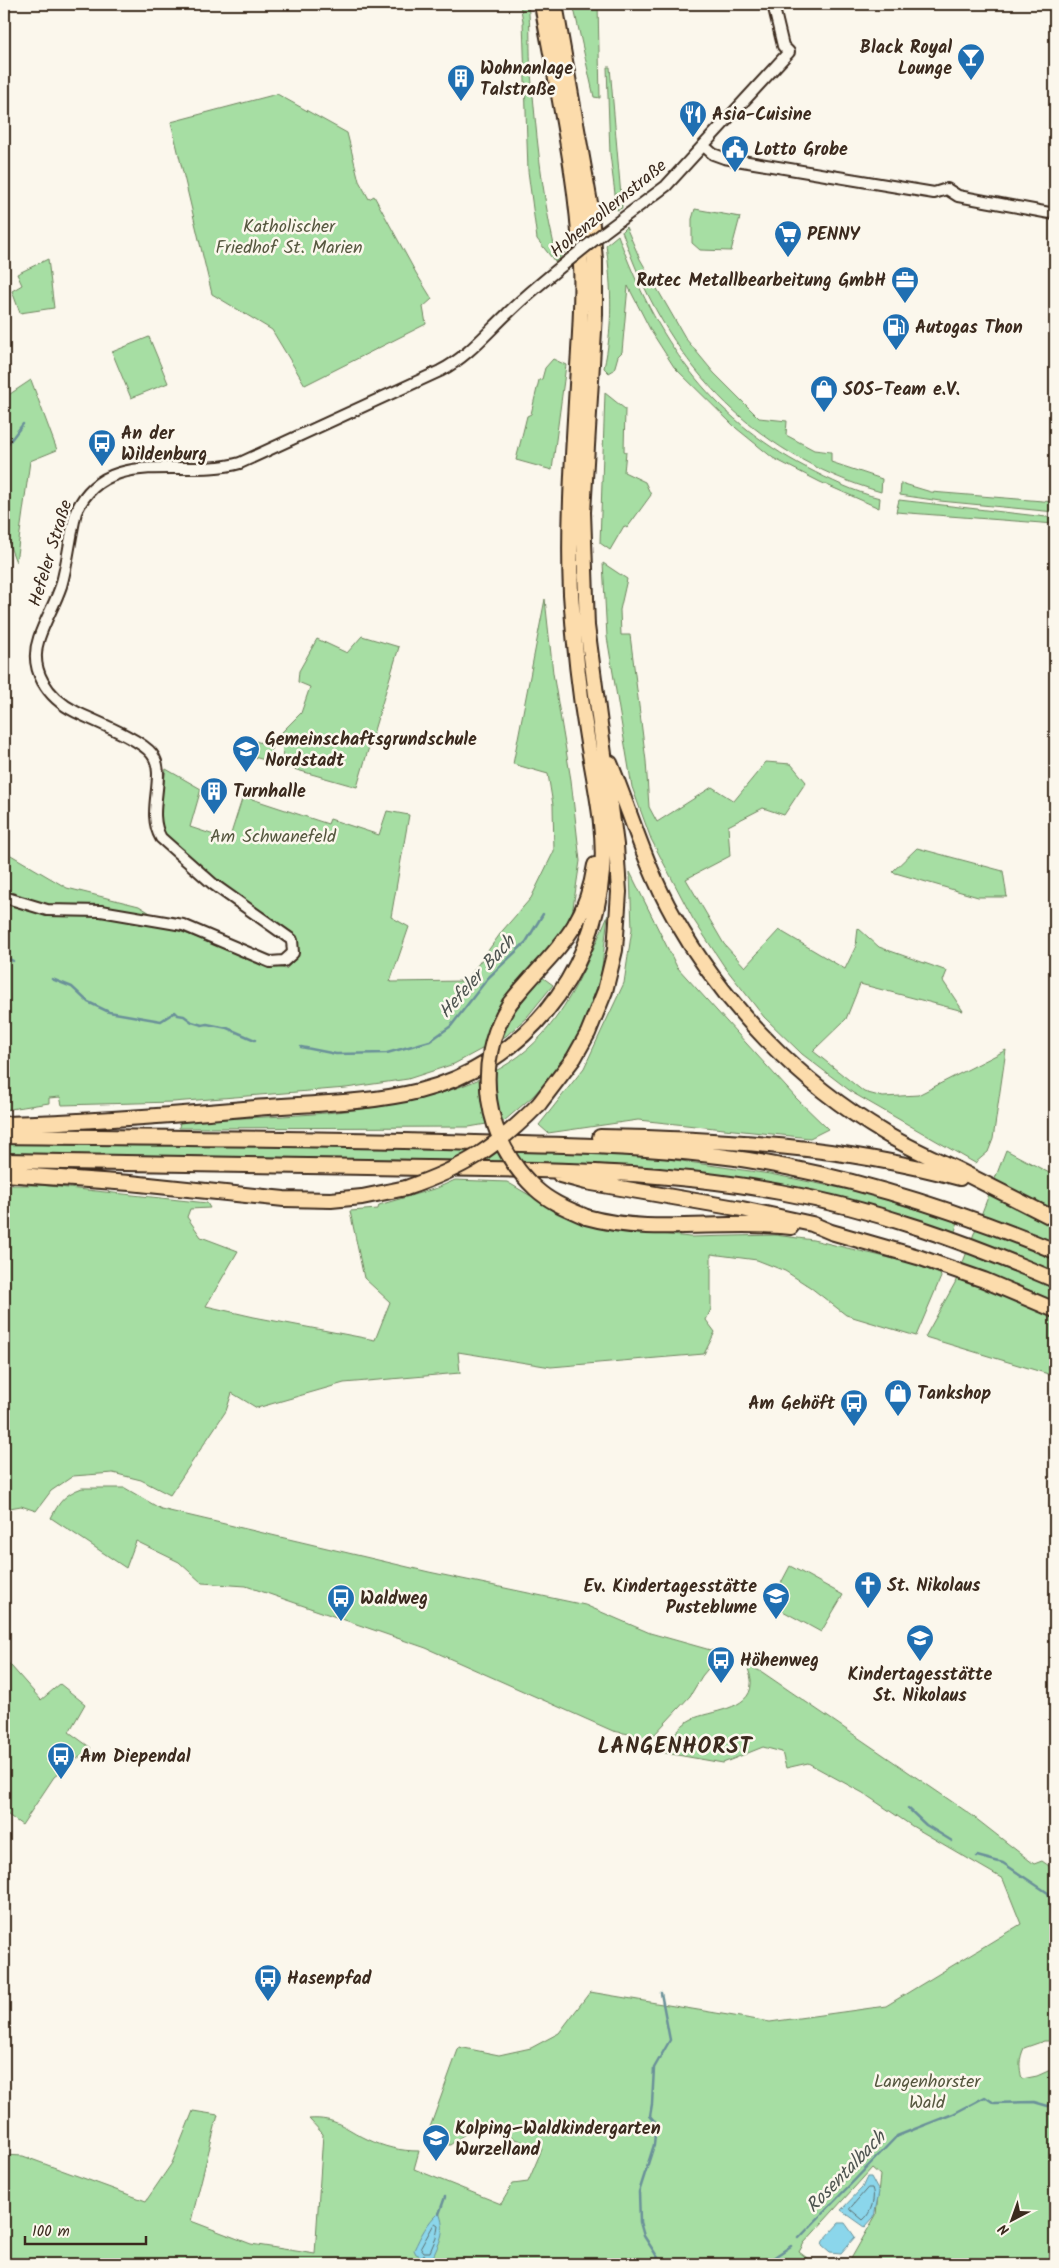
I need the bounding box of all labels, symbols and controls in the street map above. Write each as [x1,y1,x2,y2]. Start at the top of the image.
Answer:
place label: Black Royal Lounge [860,34,952,84]
bar icon: Black Royal Lounge [956,42,986,81]
place label: Wohnanlage Talstraße [480,55,573,105]
building icon: Wohnanlage Talstraße [446,63,476,102]
restaurant icon: Asia-Cuisine [678,99,708,138]
place label: Asia-Cuisine [712,101,812,130]
public building icon: Lotto Grobe [720,134,750,173]
place label: Lotto Grobe [754,136,848,165]
street label: Hohenzollernstraße [544,153,674,266]
park label: Katholischer Friedhof St. Marien [215,213,363,263]
supermarket icon: PENNY [773,219,803,258]
place label: PENNY [807,221,861,250]
office icon: Rutec Metallbearbeitung GmbH [890,265,920,304]
place label: Rutec Metallbearbeitung GmbH [636,267,886,296]
fuel station icon: Autogas Thon [881,312,911,351]
place label: Autogas Thon [915,314,1023,343]
shop icon: SOS-Team e.V. [809,374,839,413]
place label: SOS-Team e.V. [843,376,960,405]
place label: An der Wildenburg [121,420,207,470]
bus stop icon: An der Wildenburg [87,428,117,467]
street label: Hefeler Straße [21,496,81,610]
place label: Gemeinschaftsgrundschule Nordstadt [265,726,477,776]
school or university icon: Gemeinschaftsgrundschule Nordstadt [231,734,261,773]
building icon: Turnhalle [199,776,229,815]
place label: Turnhalle [233,778,306,807]
park label: Am Schwanefeld [210,823,337,852]
water label: Hefeler Bach [432,927,525,1026]
shop icon: Tankshop [883,1378,913,1417]
place label: Tankshop [917,1380,992,1409]
bus stop icon: Am Gehöft [839,1388,869,1427]
place label: Am Gehöft [748,1390,836,1419]
church icon: St. Nikolaus [853,1570,883,1609]
place label: St. Nikolaus [887,1572,981,1601]
place label: Ev. Kindertagesstätte Pusteblume [584,1573,757,1623]
school or university icon: Ev. Kindertagesstätte Pusteblume [761,1581,791,1620]
bus stop icon: Waldweg [326,1583,356,1622]
place label: Waldweg [360,1585,428,1614]
school or university icon: Kindertagesstätte St. Nikolaus [905,1623,935,1662]
bus stop icon: Höhenweg [706,1645,736,1684]
place label: Höhenweg [740,1647,819,1676]
place label: Kindertagesstätte St. Nikolaus [848,1661,992,1711]
district label: LANGENHORST [597,1730,754,1765]
bus stop icon: Am Diependal [46,1741,76,1780]
place label: Am Diependal [80,1743,191,1772]
bus stop icon: Hasenpfad [253,1963,283,2002]
place label: Hasenpfad [287,1965,372,1994]
park label: Langenhorster Wald [874,2068,981,2118]
place label: Kolping–Waldkindergarten Wurzelland [455,2115,661,2165]
school or university icon: Kolping–Waldkindergarten Wurzelland [421,2123,451,2162]
water label: Rosentalbach [799,2123,895,2221]
north arrow [986,2196,1036,2246]
scale bar [25,2213,146,2245]
text: N [993,2218,1015,2240]
text: 100 m [32,2220,70,2244]

